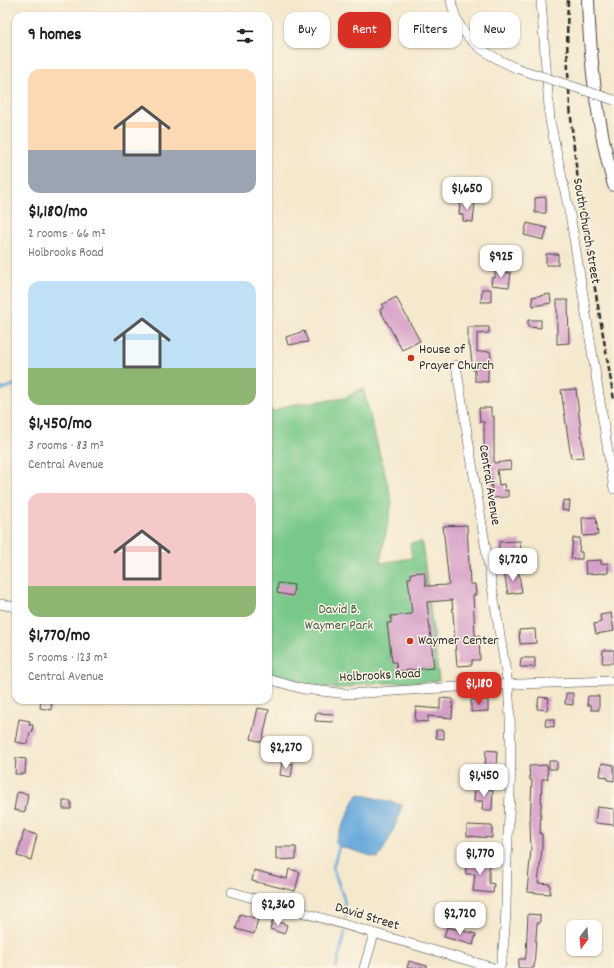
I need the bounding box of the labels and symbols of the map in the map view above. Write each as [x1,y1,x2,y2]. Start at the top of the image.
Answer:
pin: $1,650 [434,177,500,211]
street label: South Church Street [567,177,605,285]
pin: $925 [477,245,525,279]
place label: House of Prayer Church [419,340,494,376]
marker: House of Prayer Church [406,353,416,363]
street label: Central Avenue [473,443,505,527]
pin: $1,720 [480,548,546,582]
park label: David B. Waymer Park [305,600,373,636]
place label: Waymer Center [418,631,499,651]
marker: Waymer Center [405,636,415,646]
street label: Holbrooks Road [339,664,421,688]
pin: $1,180 [446,672,512,706]
pin: $2,270 [253,736,319,770]
pin: $1,450 [451,764,517,798]
pin: $1,770 [447,842,513,876]
pin: $2,360 [245,893,311,927]
street label: David Street [333,898,401,936]
pin: $2,720 [427,902,493,936]
north arrow [566,920,602,956]

